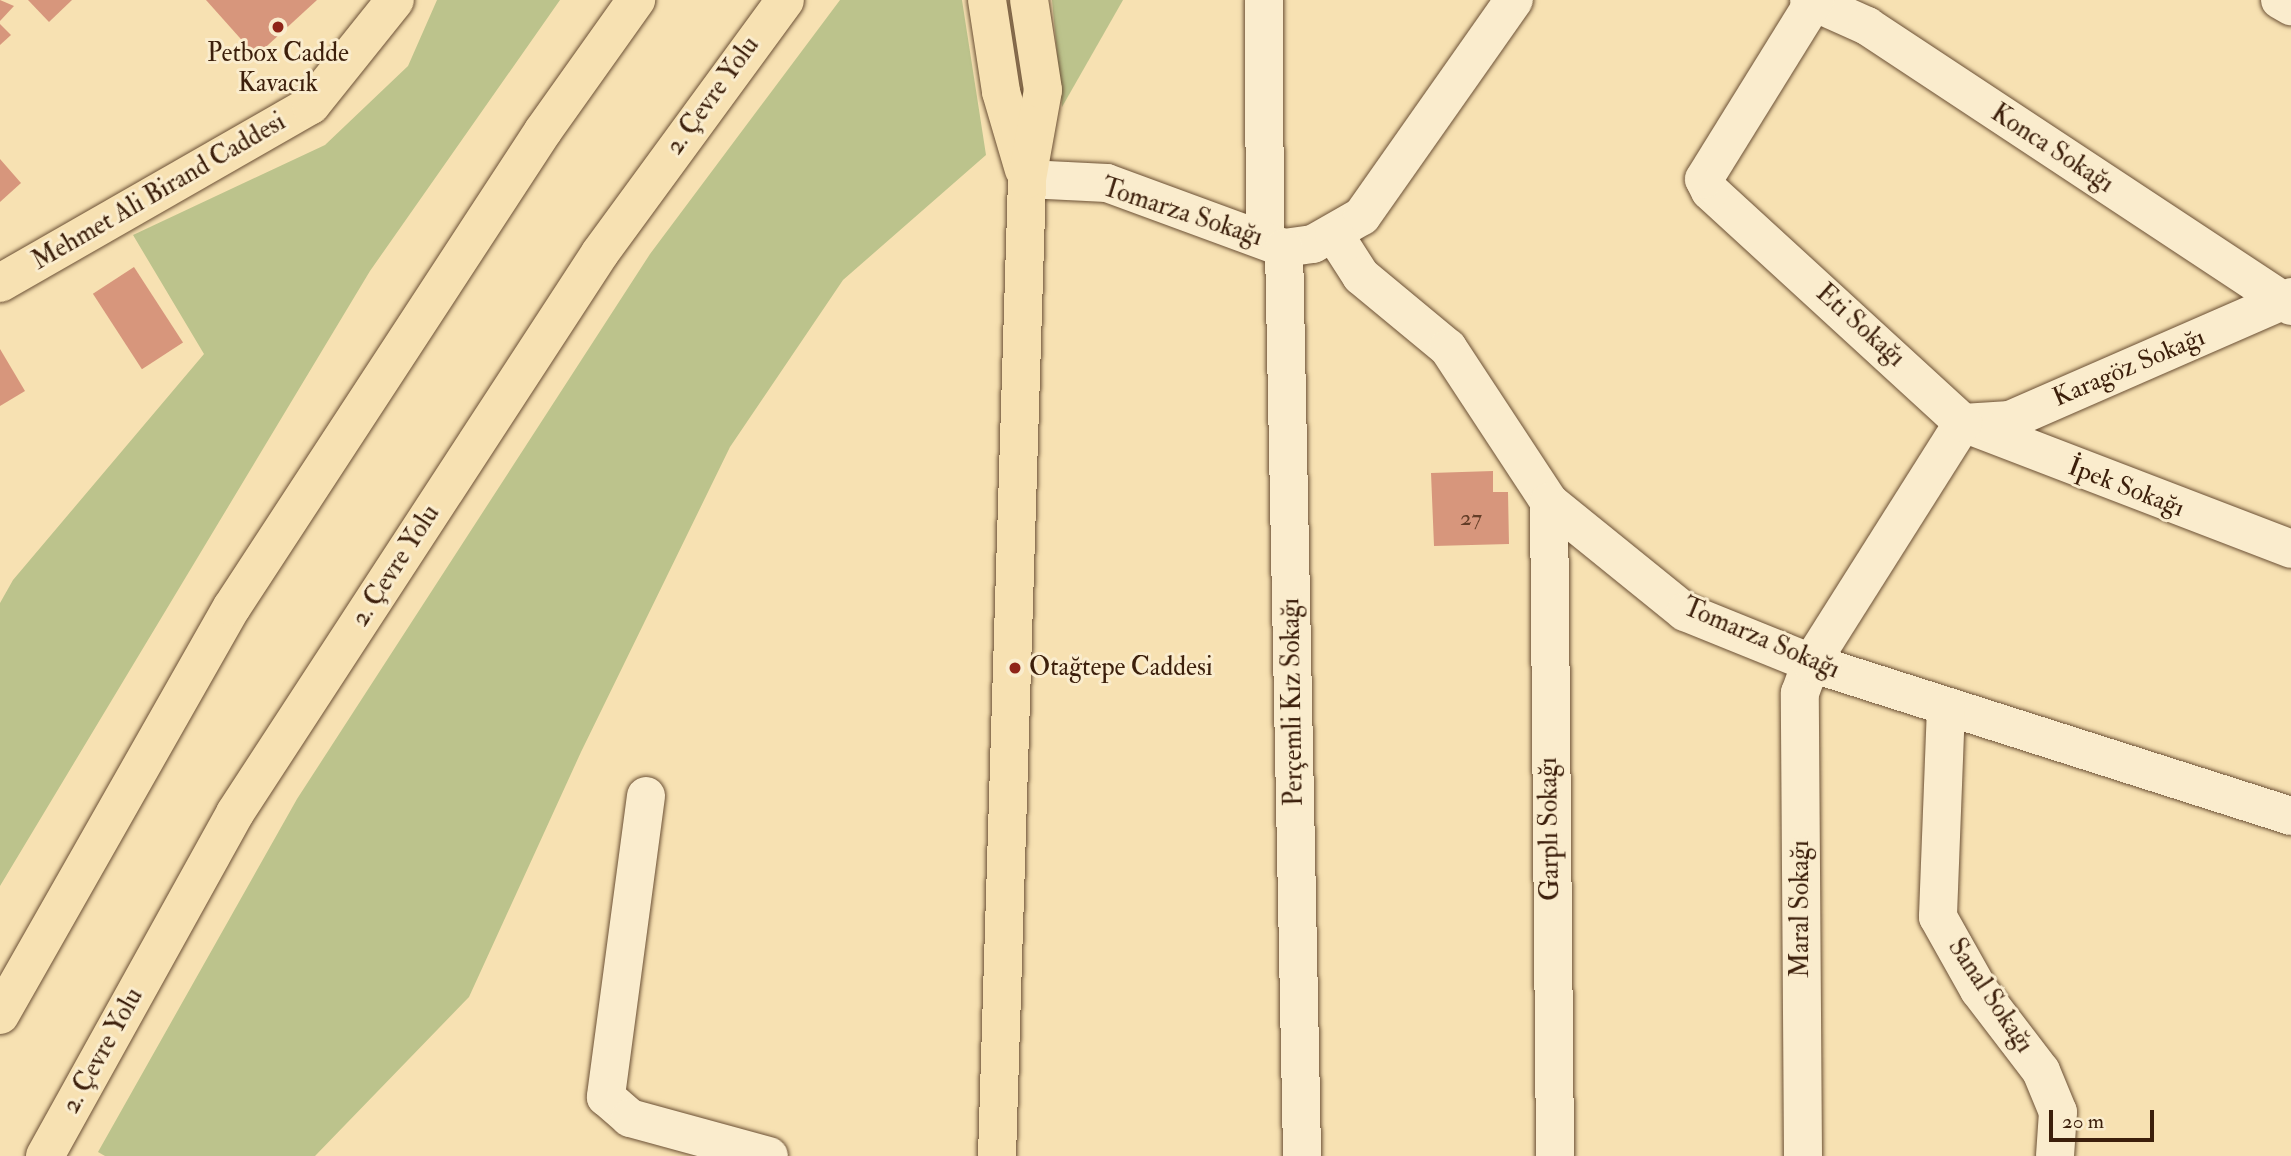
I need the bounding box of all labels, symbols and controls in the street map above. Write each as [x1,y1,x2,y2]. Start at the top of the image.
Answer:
marker: Petbox Cadde Kavacık [270,19,286,35]
street label: 2. Çevre Yolu [660,31,766,161]
place label: Petbox Cadde Kavacık [207,38,349,100]
street label: Konca Sokağı [1985,98,2119,200]
street label: Mehmet Ali Birand Caddesi [27,107,291,277]
street label: Tomarza Sokağı [1098,172,1266,254]
street label: Eti Sokağı [1809,278,1911,374]
street label: Karagöz Sokağı [2048,322,2210,414]
street label: İpek Sokağı [2063,452,2189,524]
street label: 2. Çevre Yolu [345,499,447,633]
house number: 27 [1460,504,1482,532]
street label: Tomarza Sokağı [1678,592,1844,686]
street label: Perçemli Kız Sokağı [1276,598,1310,806]
place label: Otağtepe Caddesi [1029,652,1213,684]
marker: Otağtepe Caddesi [1007,660,1023,676]
street label: Garplı Sokağı [1533,757,1567,901]
street label: Maral Sokağı [1785,840,1817,978]
street label: Sanal Sokağı [1940,933,2040,1059]
street label: 2. Çevre Yolu [56,983,150,1119]
scale bar [2053,1096,2158,1140]
text: 20 m [2062,1108,2104,1135]

